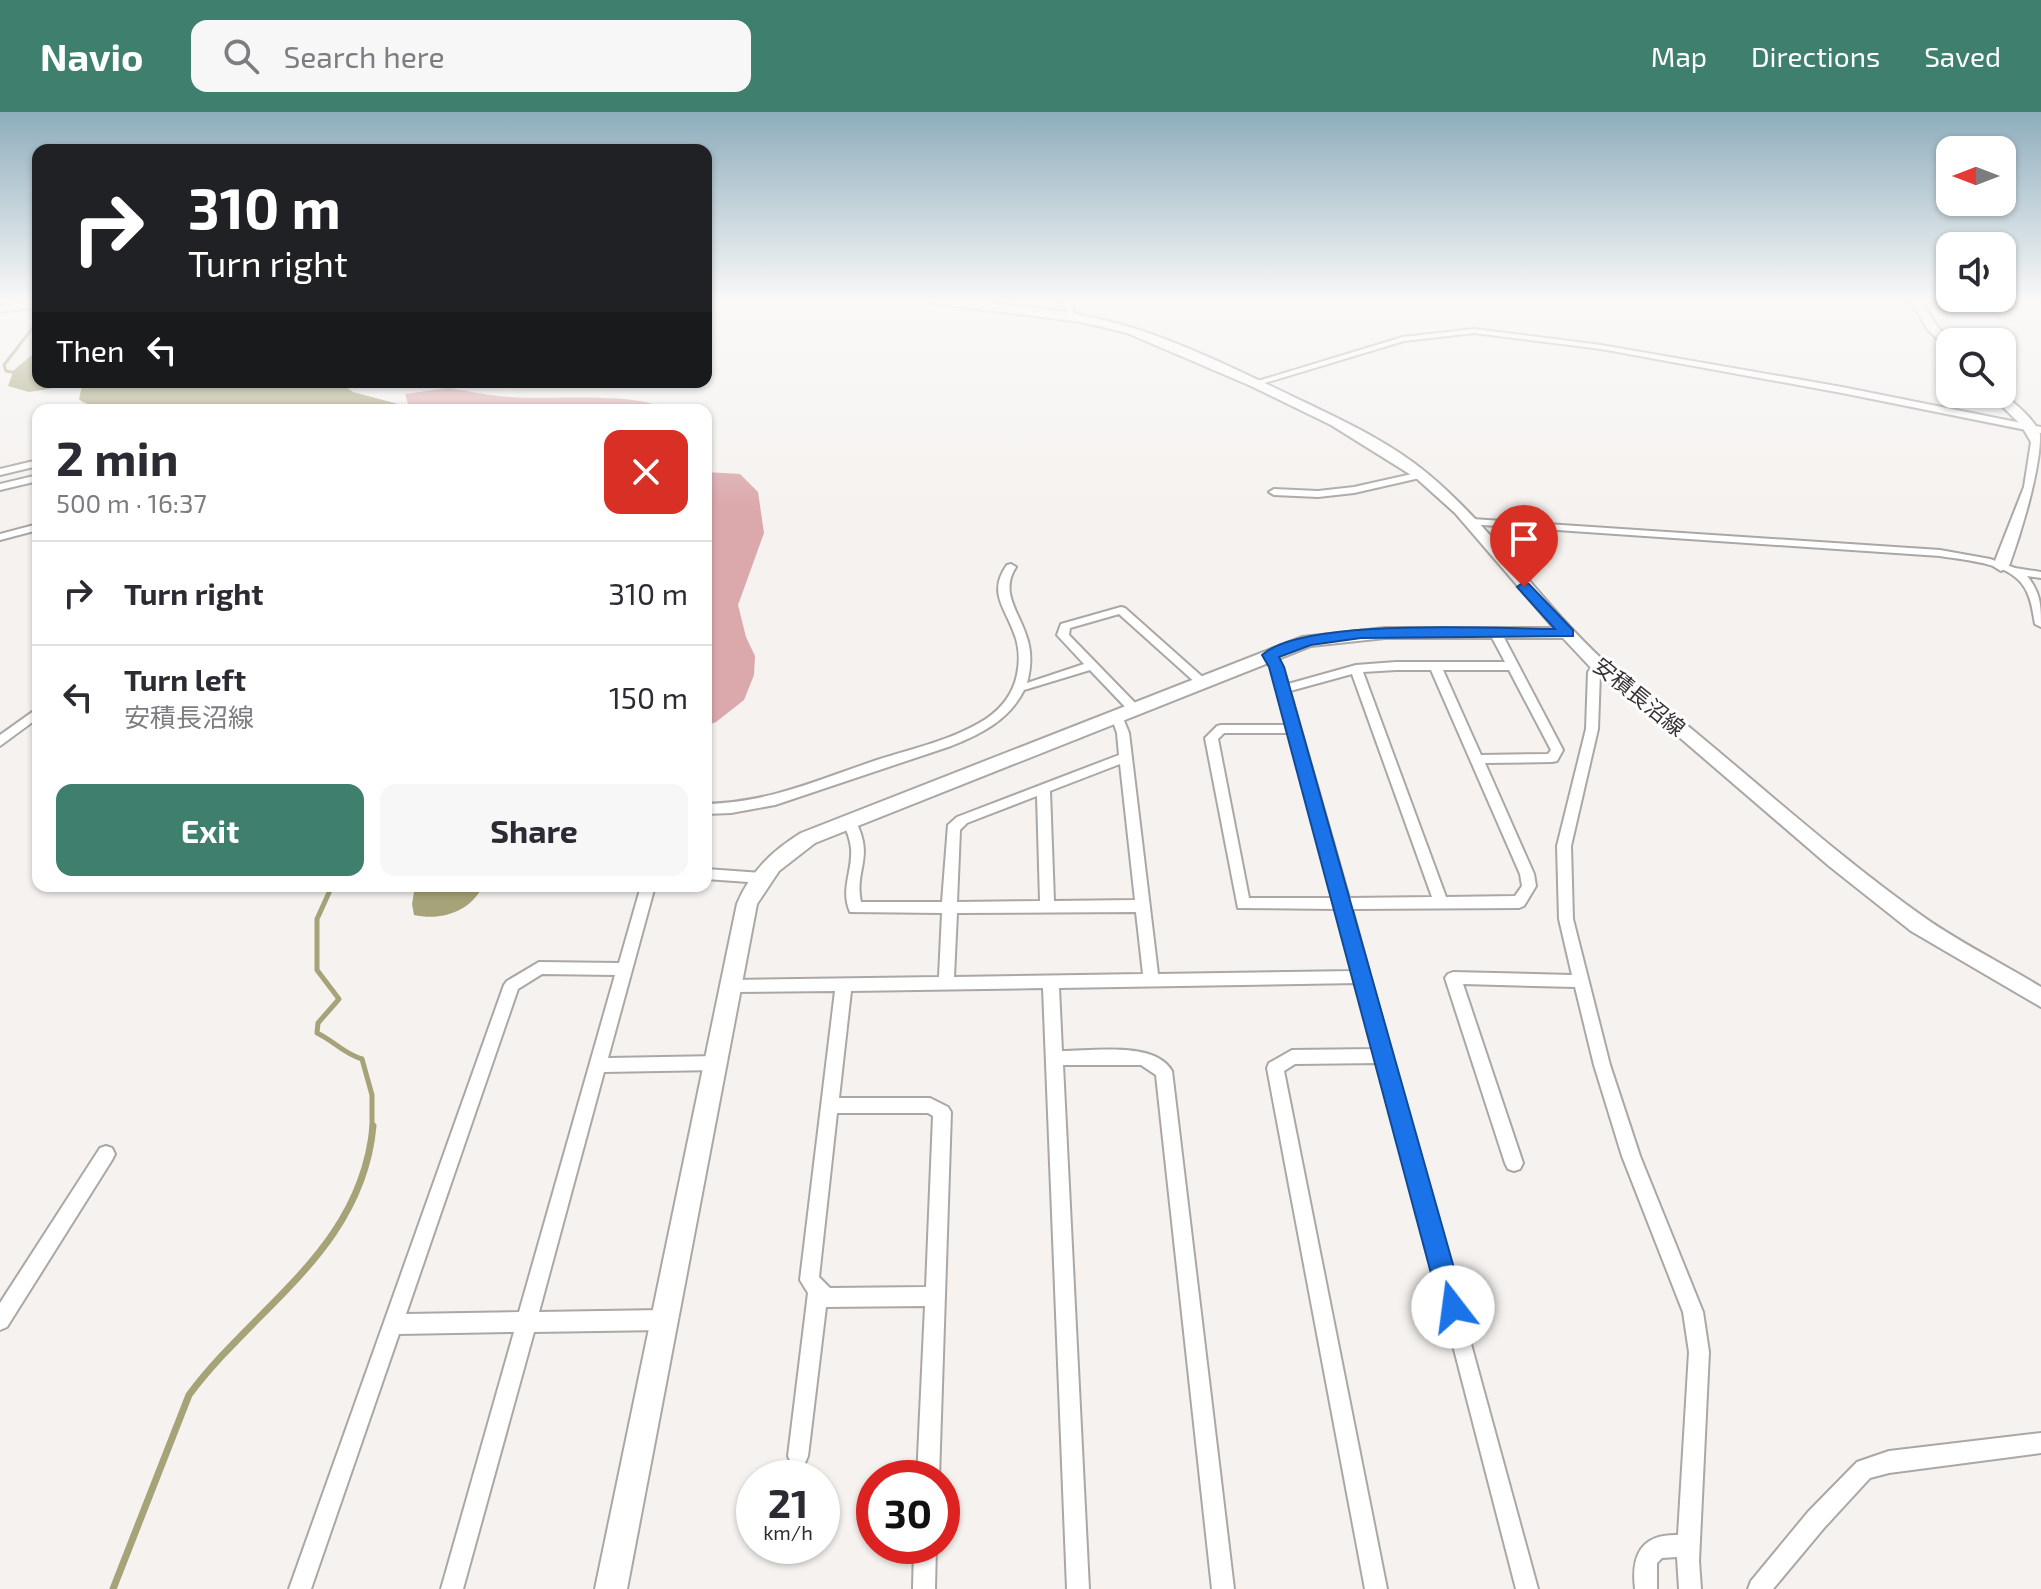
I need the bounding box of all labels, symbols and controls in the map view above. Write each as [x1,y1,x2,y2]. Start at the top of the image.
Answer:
search box [191,20,751,92]
text: Navio [40,33,143,79]
icon: search [219,34,263,78]
text: Search here [283,38,445,74]
text: Map [1651,39,1707,73]
text: Directions [1751,39,1880,73]
text: Saved [1924,39,2001,73]
north arrow [1936,136,2016,216]
map controls [1936,136,2016,408]
text: 310 m [188,173,341,240]
icon: right [56,176,160,280]
button: sound [1936,232,2016,312]
text: Turn right [188,241,348,284]
icon: left [140,328,184,372]
button: search [1936,328,2016,408]
text: Then [56,332,124,368]
text: 2 min [56,428,179,486]
button: close [604,430,688,514]
text: 500 m · 16:37 [56,487,207,518]
pin [1490,505,1558,587]
icon: arrive [1502,517,1546,561]
icon: right [56,571,100,615]
text: Turn right [124,575,264,611]
text: 310 m [608,575,688,611]
street label: 安積長沼線 [1589,651,1691,741]
text: Turn left [124,661,246,697]
icon: left [56,675,100,719]
text: 150 m [609,679,688,715]
text: 安積長沼線 [124,701,254,732]
button: Exit [56,784,364,876]
button: Share [380,784,688,876]
position arrow [1411,1265,1495,1349]
speed limit sign: 30 [856,1460,960,1564]
text: 21 [768,1478,808,1526]
text: km/h [763,1520,813,1544]

